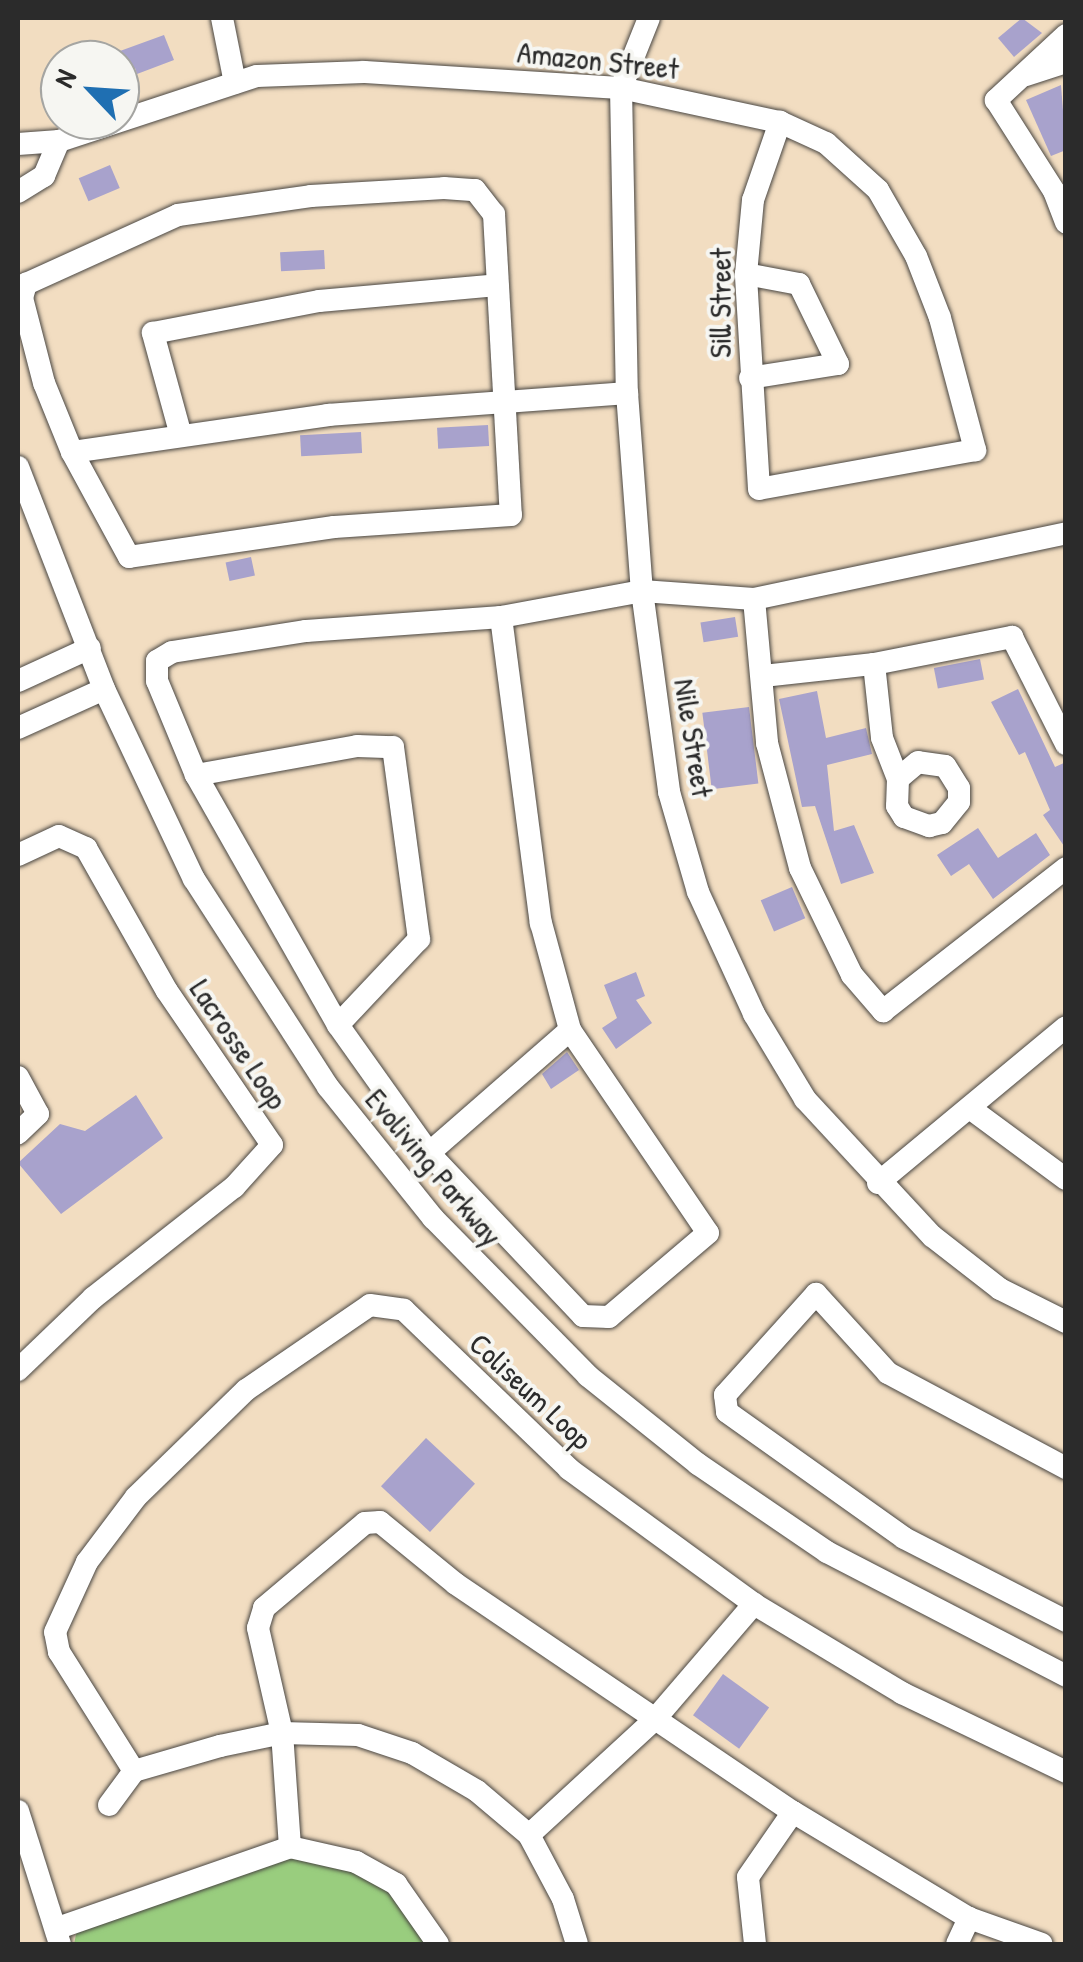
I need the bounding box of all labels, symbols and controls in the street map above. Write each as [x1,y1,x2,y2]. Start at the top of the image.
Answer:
street label: Amazon Street [516,34,680,86]
north arrow [40,40,140,140]
text: N [44,63,85,93]
street label: Sill Street [702,248,738,358]
street label: Nile Street [667,676,721,800]
street label: Lacrosse Loop [183,972,295,1116]
street label: Evoliving Parkway [358,1081,510,1253]
street label: Coliseum Loop [462,1325,600,1457]

